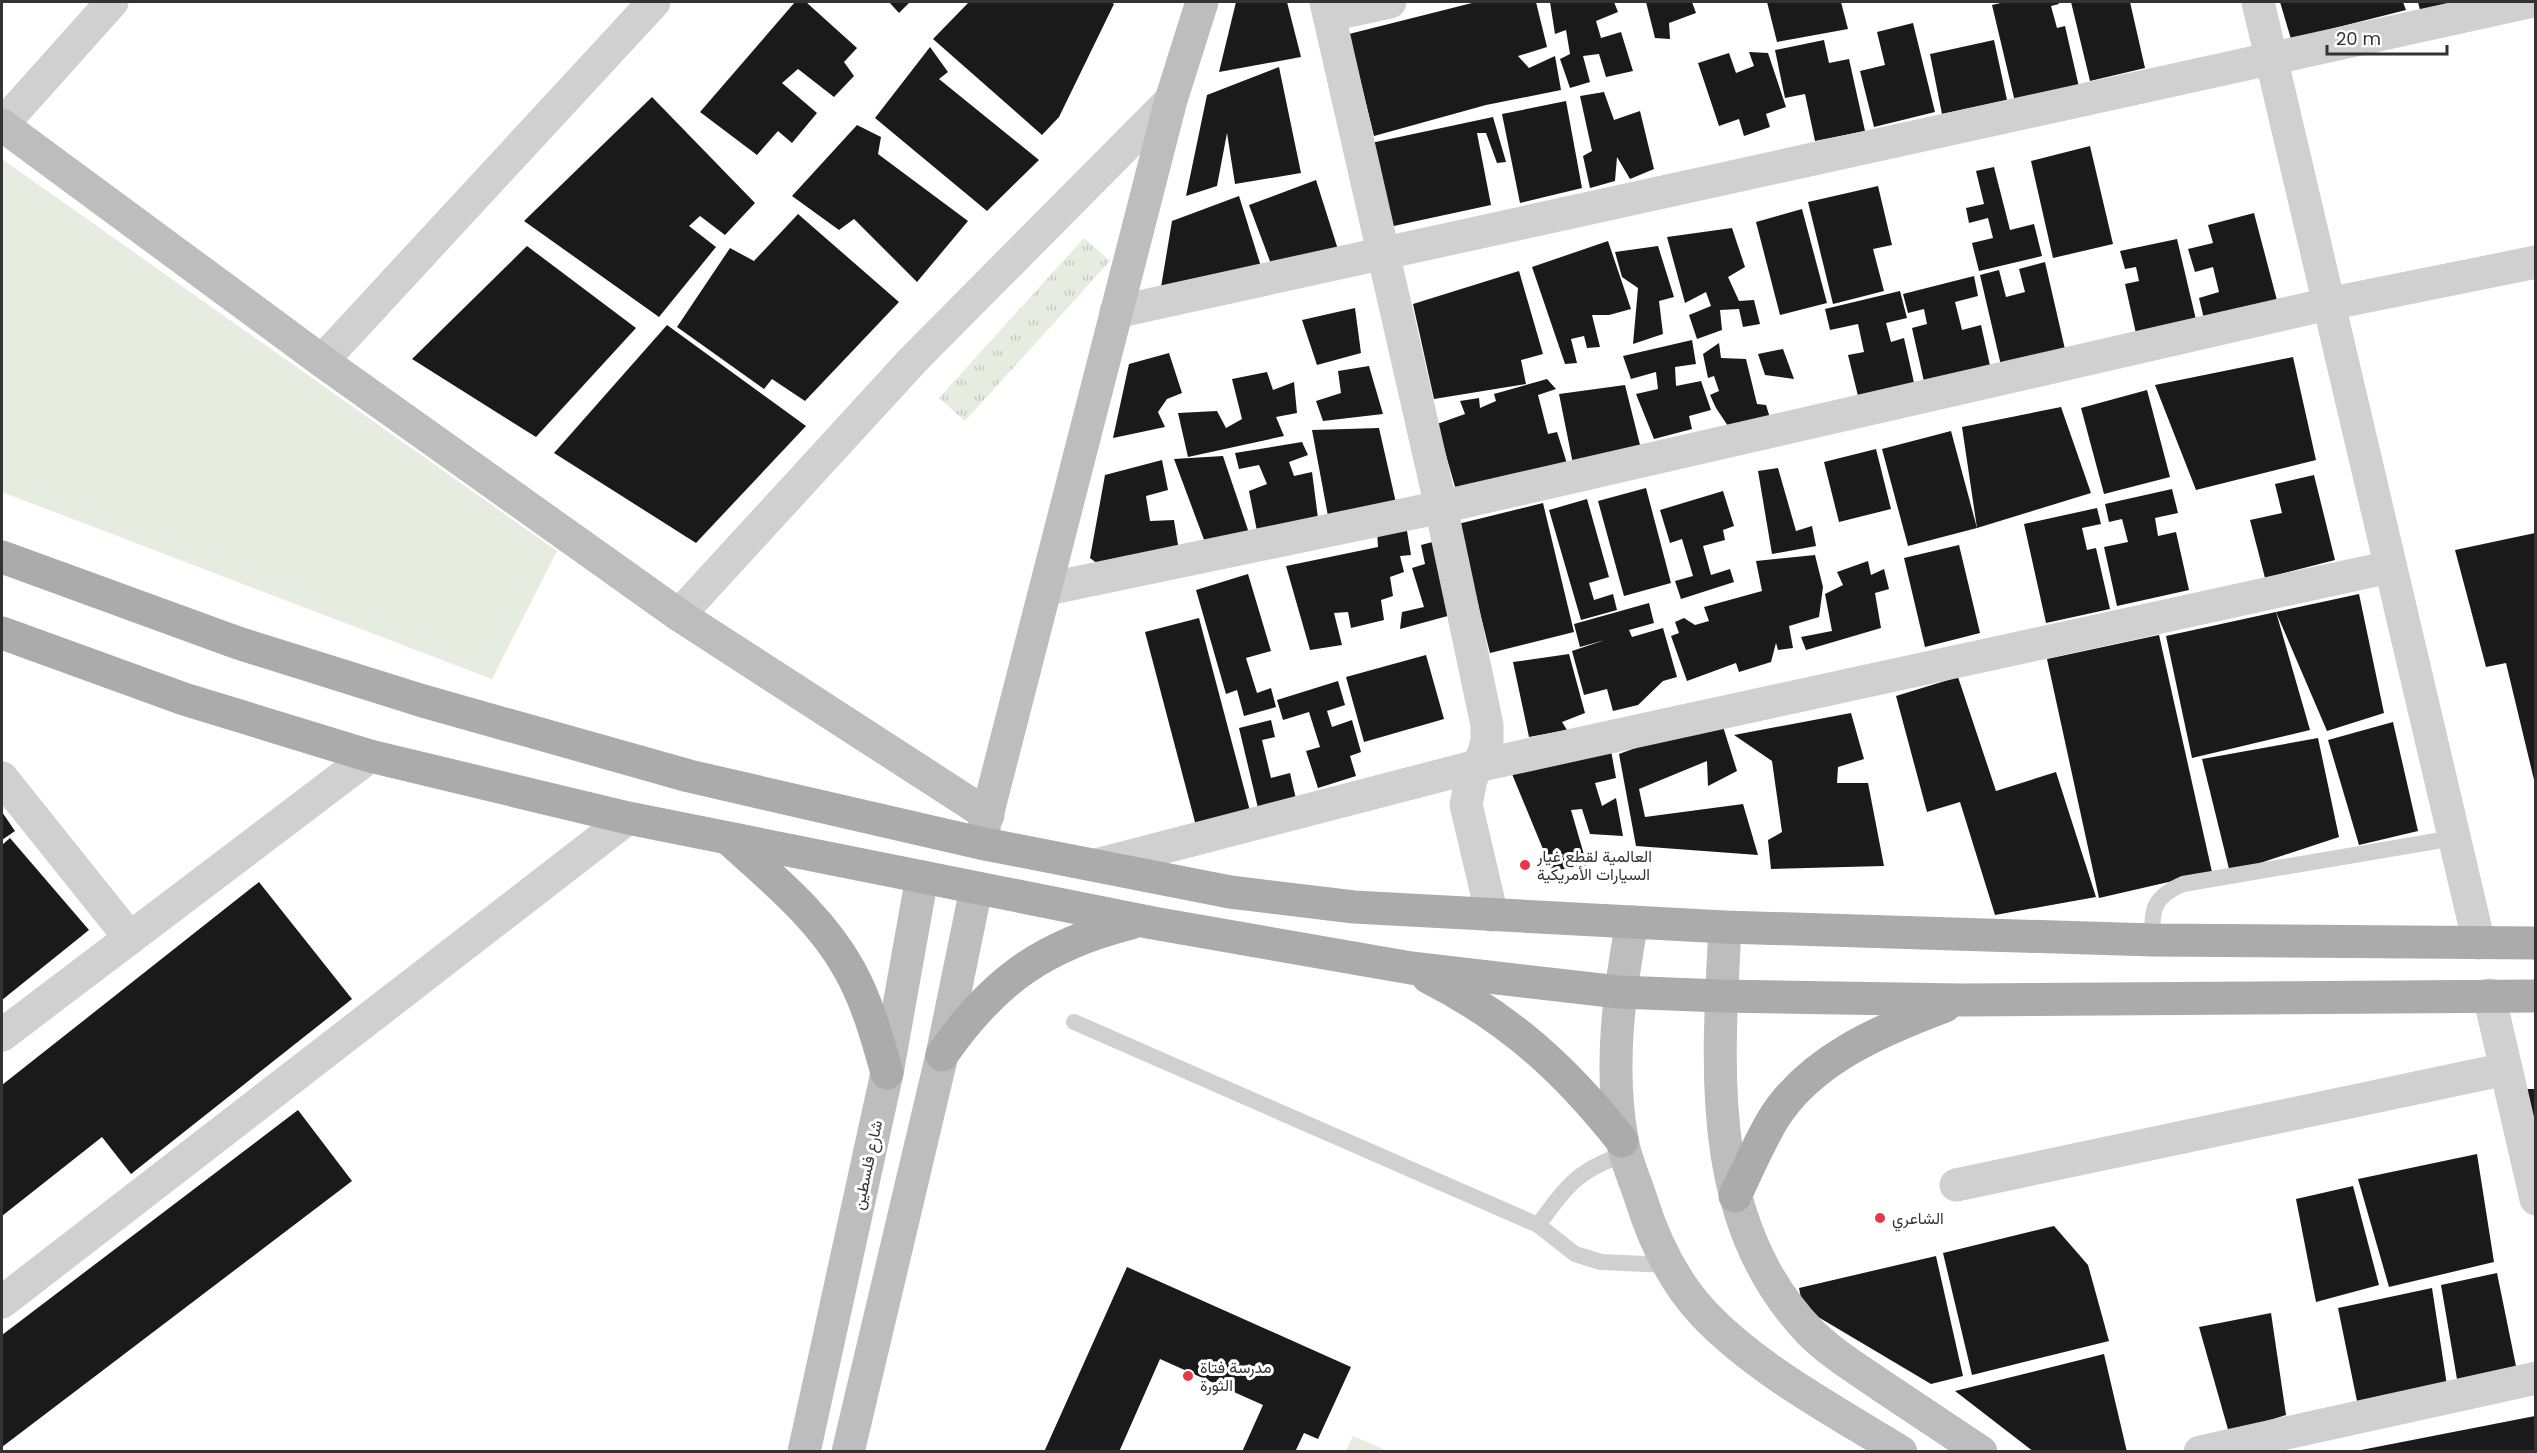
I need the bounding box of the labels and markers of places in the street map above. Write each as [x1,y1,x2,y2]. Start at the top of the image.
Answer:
place label: العالمية لقطع غيار السيارات الأمريكية [1536,845,1652,886]
marker: العالمية لقطع غيار السيارات الأمريكية [1518,858,1532,872]
place label: الشاعري [1892,1207,1944,1232]
marker: الشاعري [1873,1211,1887,1225]
place label: مدرسة فتاة الثورة [1200,1356,1272,1397]
marker: مدرسة فتاة الثورة [1181,1369,1195,1383]

